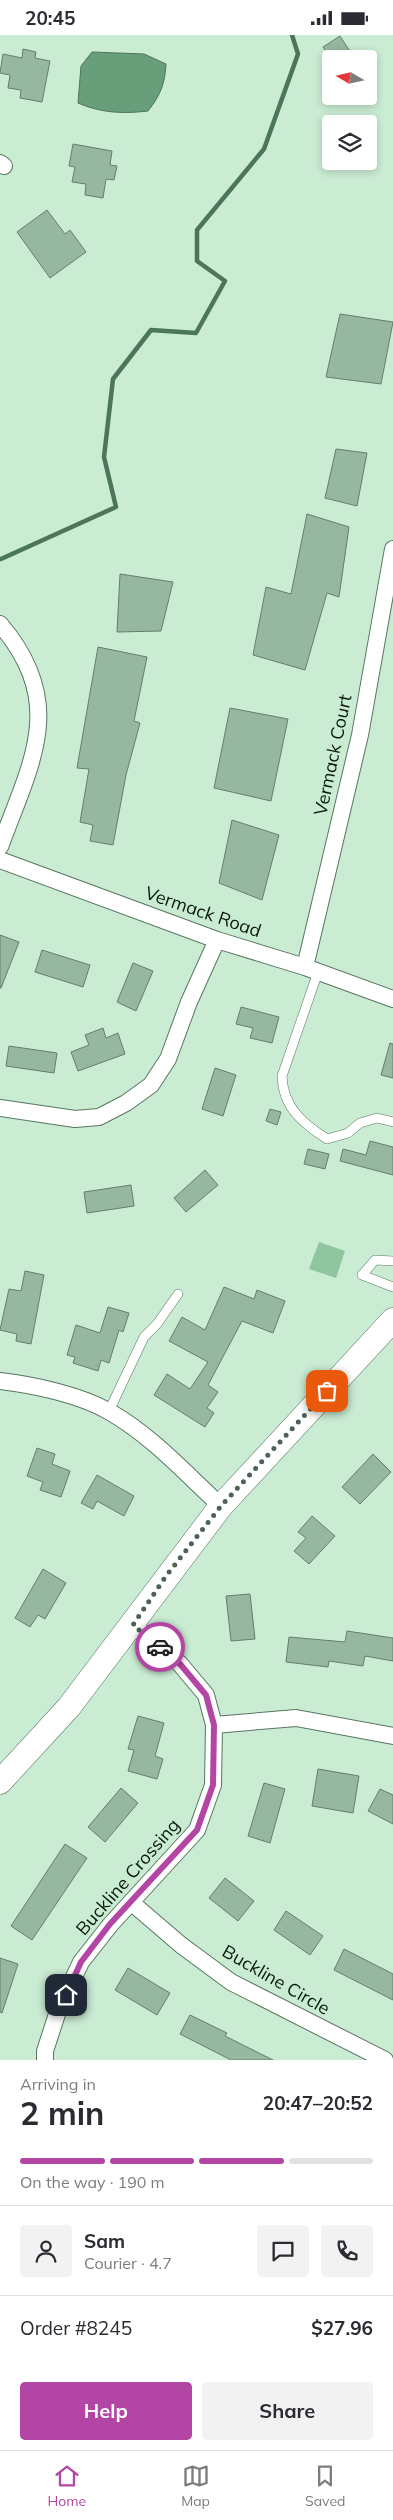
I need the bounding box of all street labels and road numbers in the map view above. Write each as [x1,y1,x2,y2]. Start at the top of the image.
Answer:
street label: Vermack Court [308,692,357,817]
street label: Vermack Road [142,881,264,942]
street label: Buckline Crossing [71,1814,185,1940]
street label: Buckline Circle [218,1940,334,2020]

